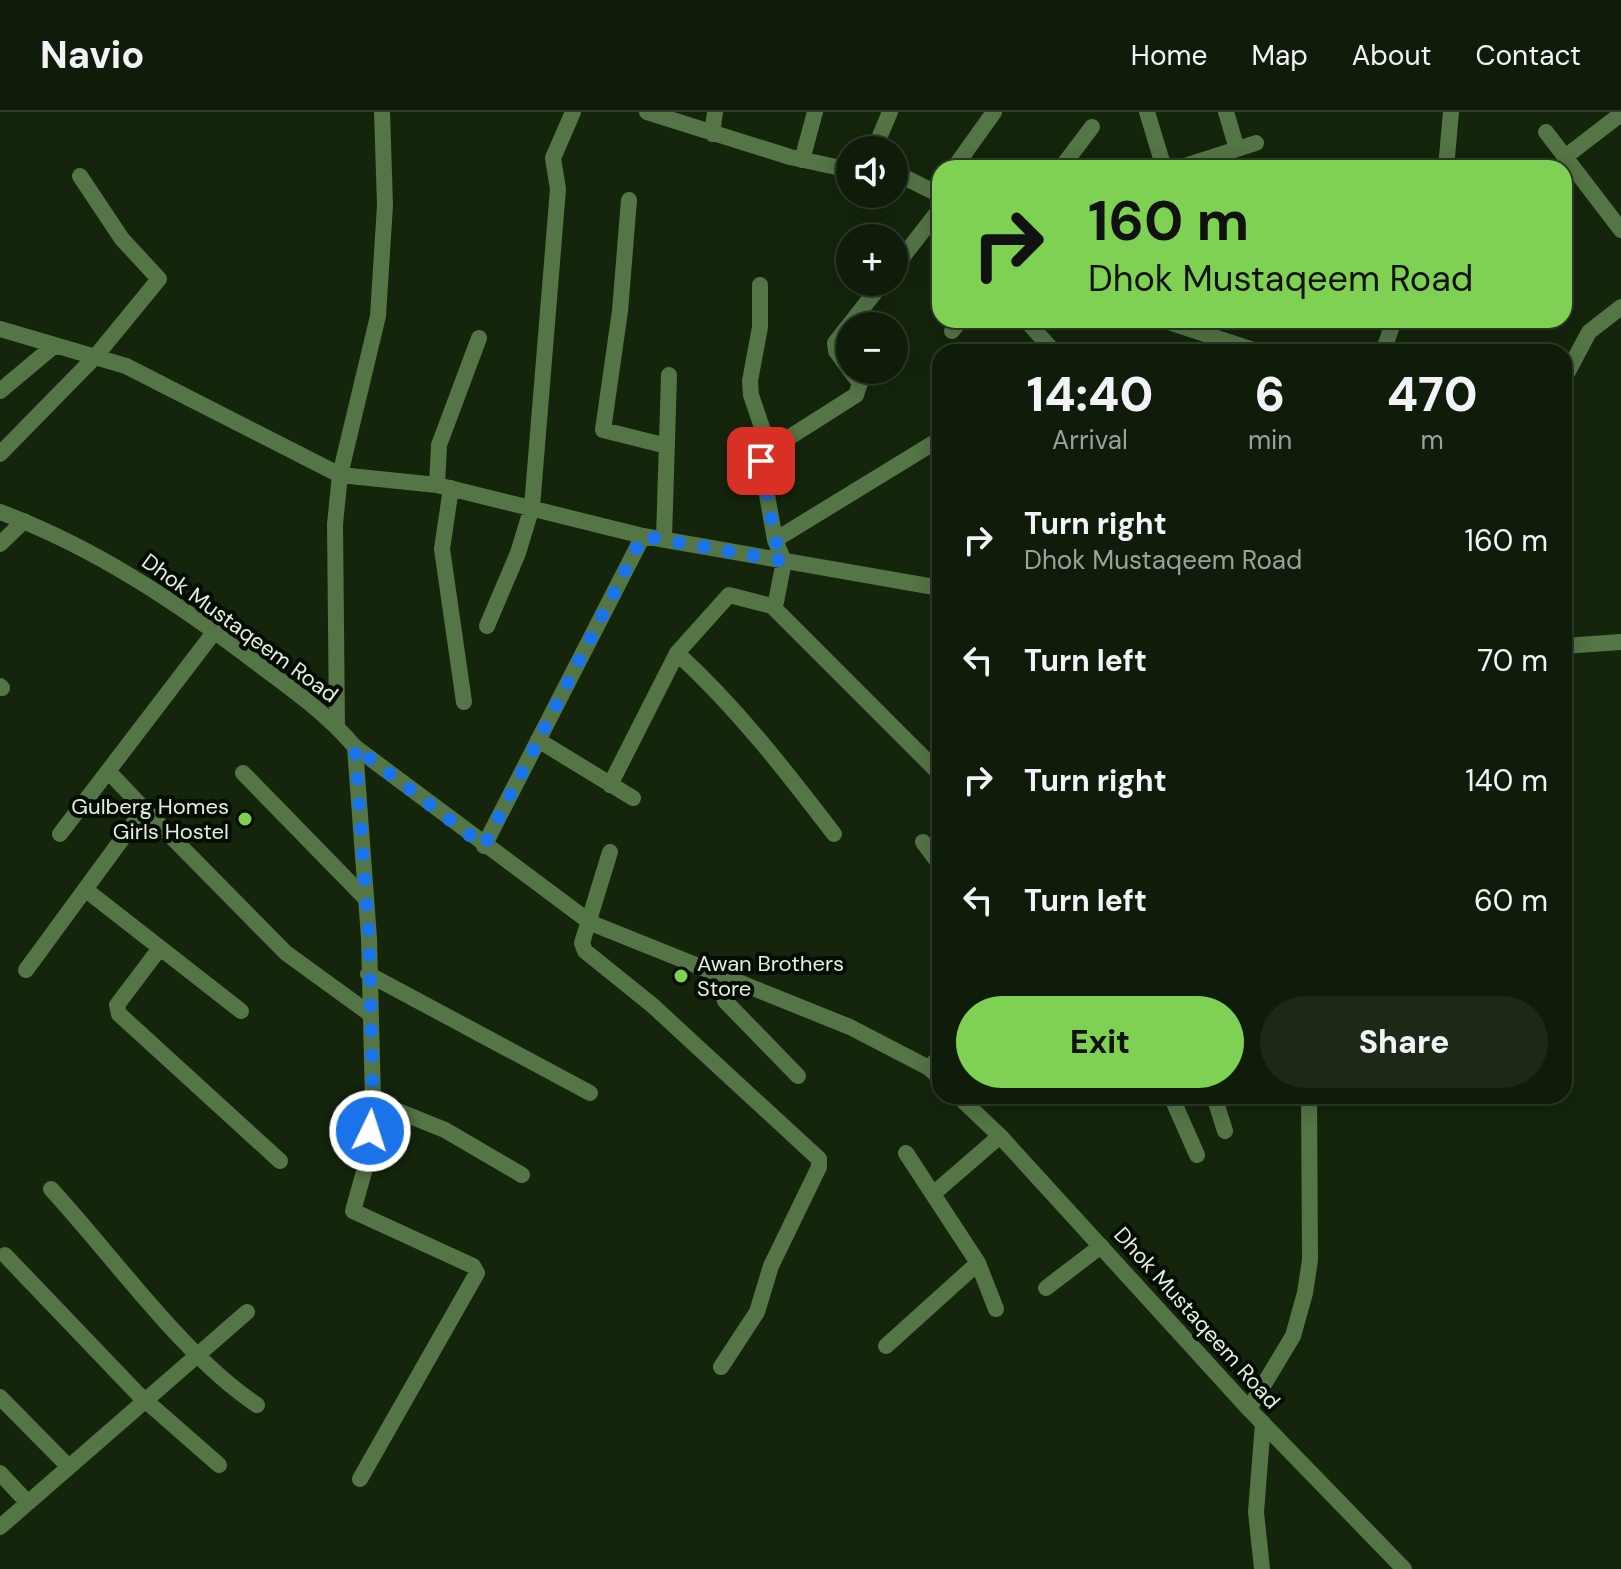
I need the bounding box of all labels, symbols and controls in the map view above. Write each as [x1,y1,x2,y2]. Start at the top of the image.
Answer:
text: Navio [40,30,144,80]
text: Home [1131,37,1207,74]
text: Map [1251,37,1308,74]
text: About [1352,37,1431,74]
text: Contact [1475,37,1581,74]
map controls [836,136,908,384]
button: sound [836,136,908,208]
text: 160 m [1088,184,1249,257]
icon: right [956,192,1060,296]
button: + [836,224,908,296]
text: Dhok Mustaqeem Road [1088,255,1473,302]
button: − [836,312,908,384]
text: 14:40 [1026,363,1153,426]
text: 6 [1255,363,1285,426]
text: 470 [1387,363,1478,426]
text: Arrival [1052,423,1128,457]
text: min [1248,423,1292,457]
text: m [1421,423,1444,457]
pin [727,427,795,495]
icon: arrive [739,439,783,483]
text: Turn right [1024,504,1167,543]
icon: right [956,518,1000,562]
text: 160 m [1465,521,1548,560]
text: Dhok Mustaqeem Road [1024,543,1302,577]
street label: Dhok Mustaqeem Road [136,547,344,709]
icon: left [956,638,1000,682]
text: Turn left [1024,641,1147,680]
text: 70 m [1477,641,1548,680]
icon: right [956,758,1000,802]
text: Turn right [1024,761,1167,800]
text: 140 m [1465,761,1548,800]
place label: Gulberg Homes Girls Hostel [71,792,229,846]
marker: Gulberg Homes Girls Hostel [236,810,254,828]
icon: left [956,878,1000,922]
text: Turn left [1024,881,1147,920]
text: 60 m [1474,881,1548,920]
place label: Awan Brothers Store [697,949,844,1003]
marker: Awan Brothers Store [672,967,690,985]
button: Exit [956,996,1244,1088]
button: Share [1260,996,1548,1088]
position arrow [328,1089,412,1173]
street label: Dhok Mustaqeem Road [1107,1221,1287,1415]

